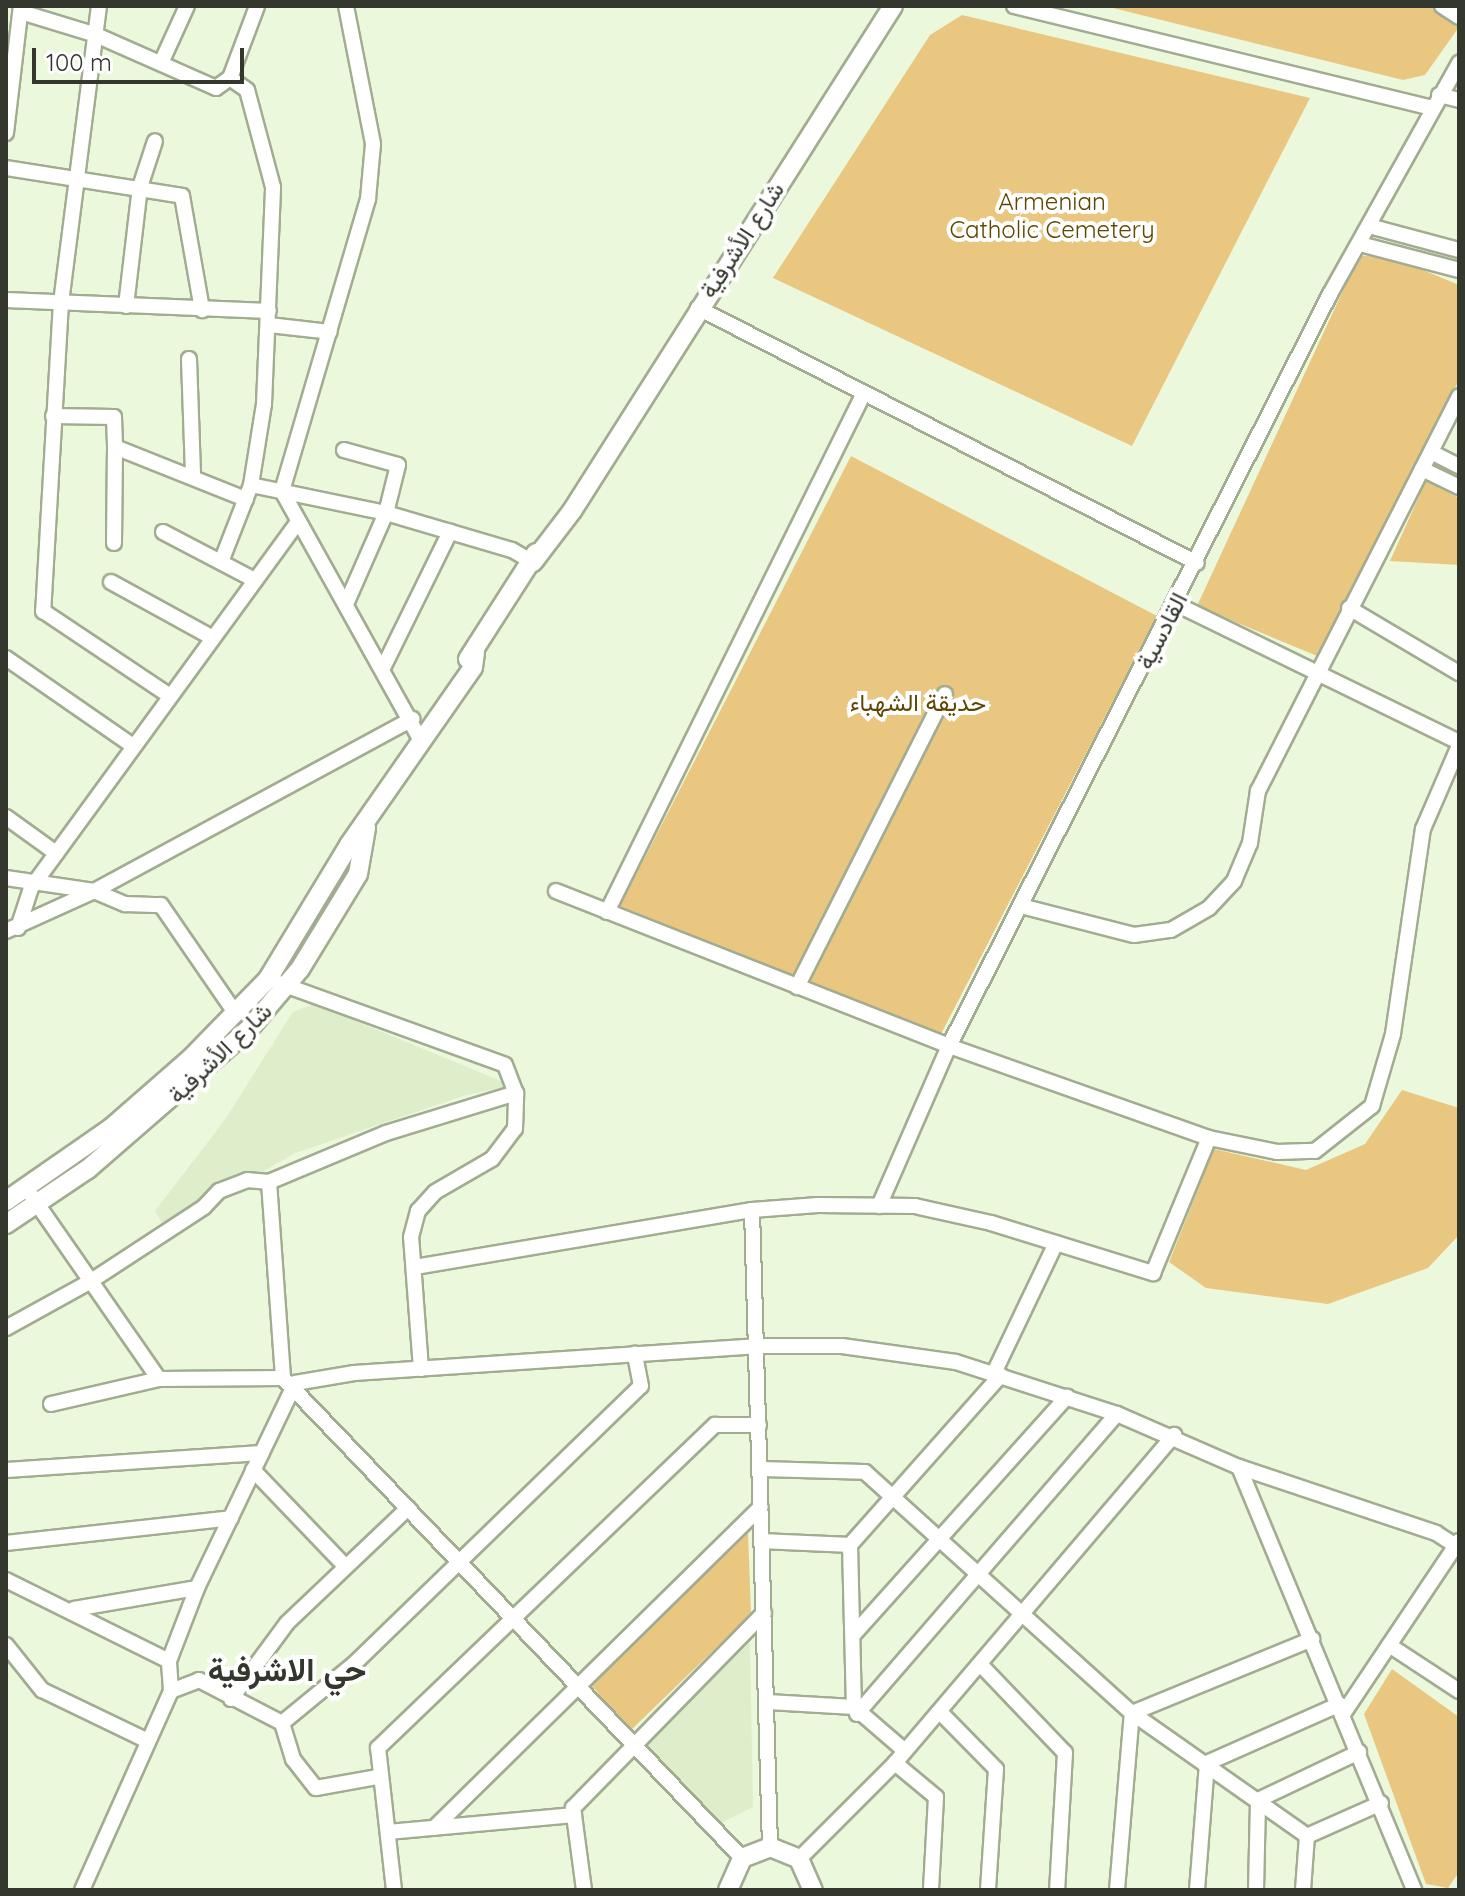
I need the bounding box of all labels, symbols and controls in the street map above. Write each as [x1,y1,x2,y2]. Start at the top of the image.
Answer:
scale bar [36,32,248,82]
text: 100 m [46,47,112,77]
street label: شارع الأشرفية [694,177,790,303]
park label: Armenian Catholic Cemetery [949,188,1155,244]
street label: القادسية [1130,588,1194,674]
park label: حديقة الشهباء [850,689,986,717]
street label: شارع الأشرفية [162,997,278,1109]
district label: حي الاشرفية [208,1650,366,1688]

